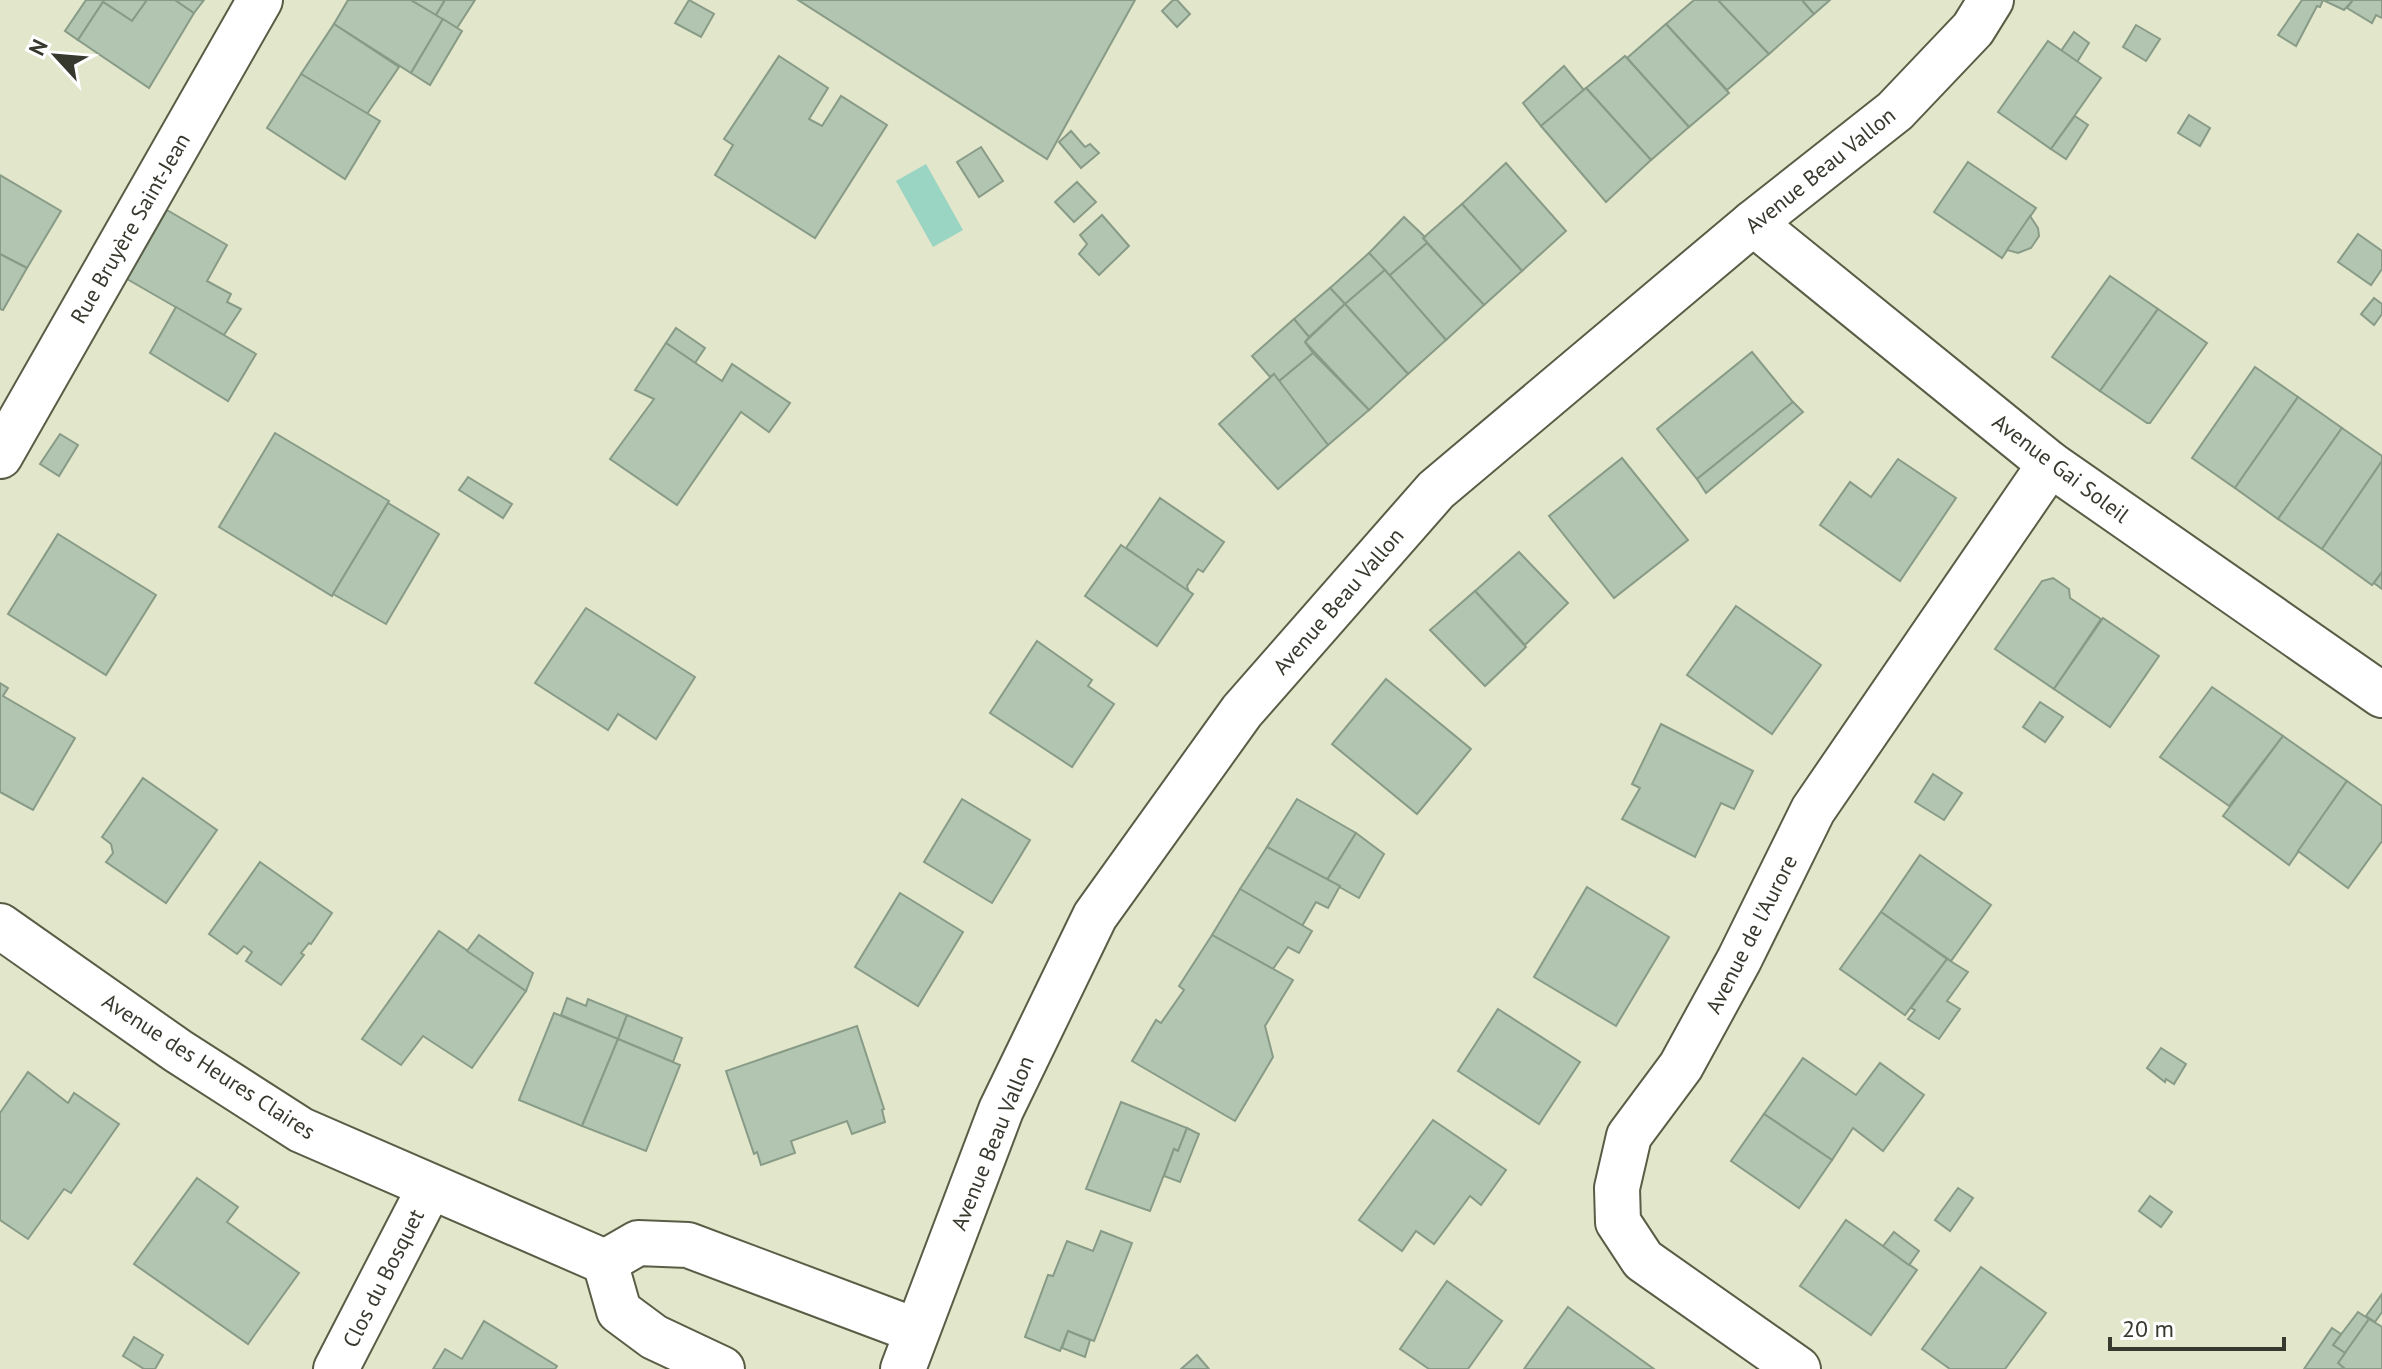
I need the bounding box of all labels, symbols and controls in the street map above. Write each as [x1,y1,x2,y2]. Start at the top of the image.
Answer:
north arrow [16,16,96,96]
text: N [22,35,54,60]
street label: Avenue Beau Vallon [1739,101,1901,239]
street label: Rue Bruyère Saint-Jean [64,128,196,328]
street label: Avenue Gai Soleil [1987,407,2135,529]
street label: Avenue Beau Vallon [1267,522,1409,680]
street label: Avenue de l'Aurore [1699,850,1803,1018]
street label: Avenue des Heures Claires [97,987,321,1145]
street label: Avenue Beau Vallon [944,1052,1040,1234]
street label: Clos du Bosquet [336,1204,430,1352]
scale bar [2110,1301,2284,1351]
text: 20 m [2122,1313,2174,1344]

